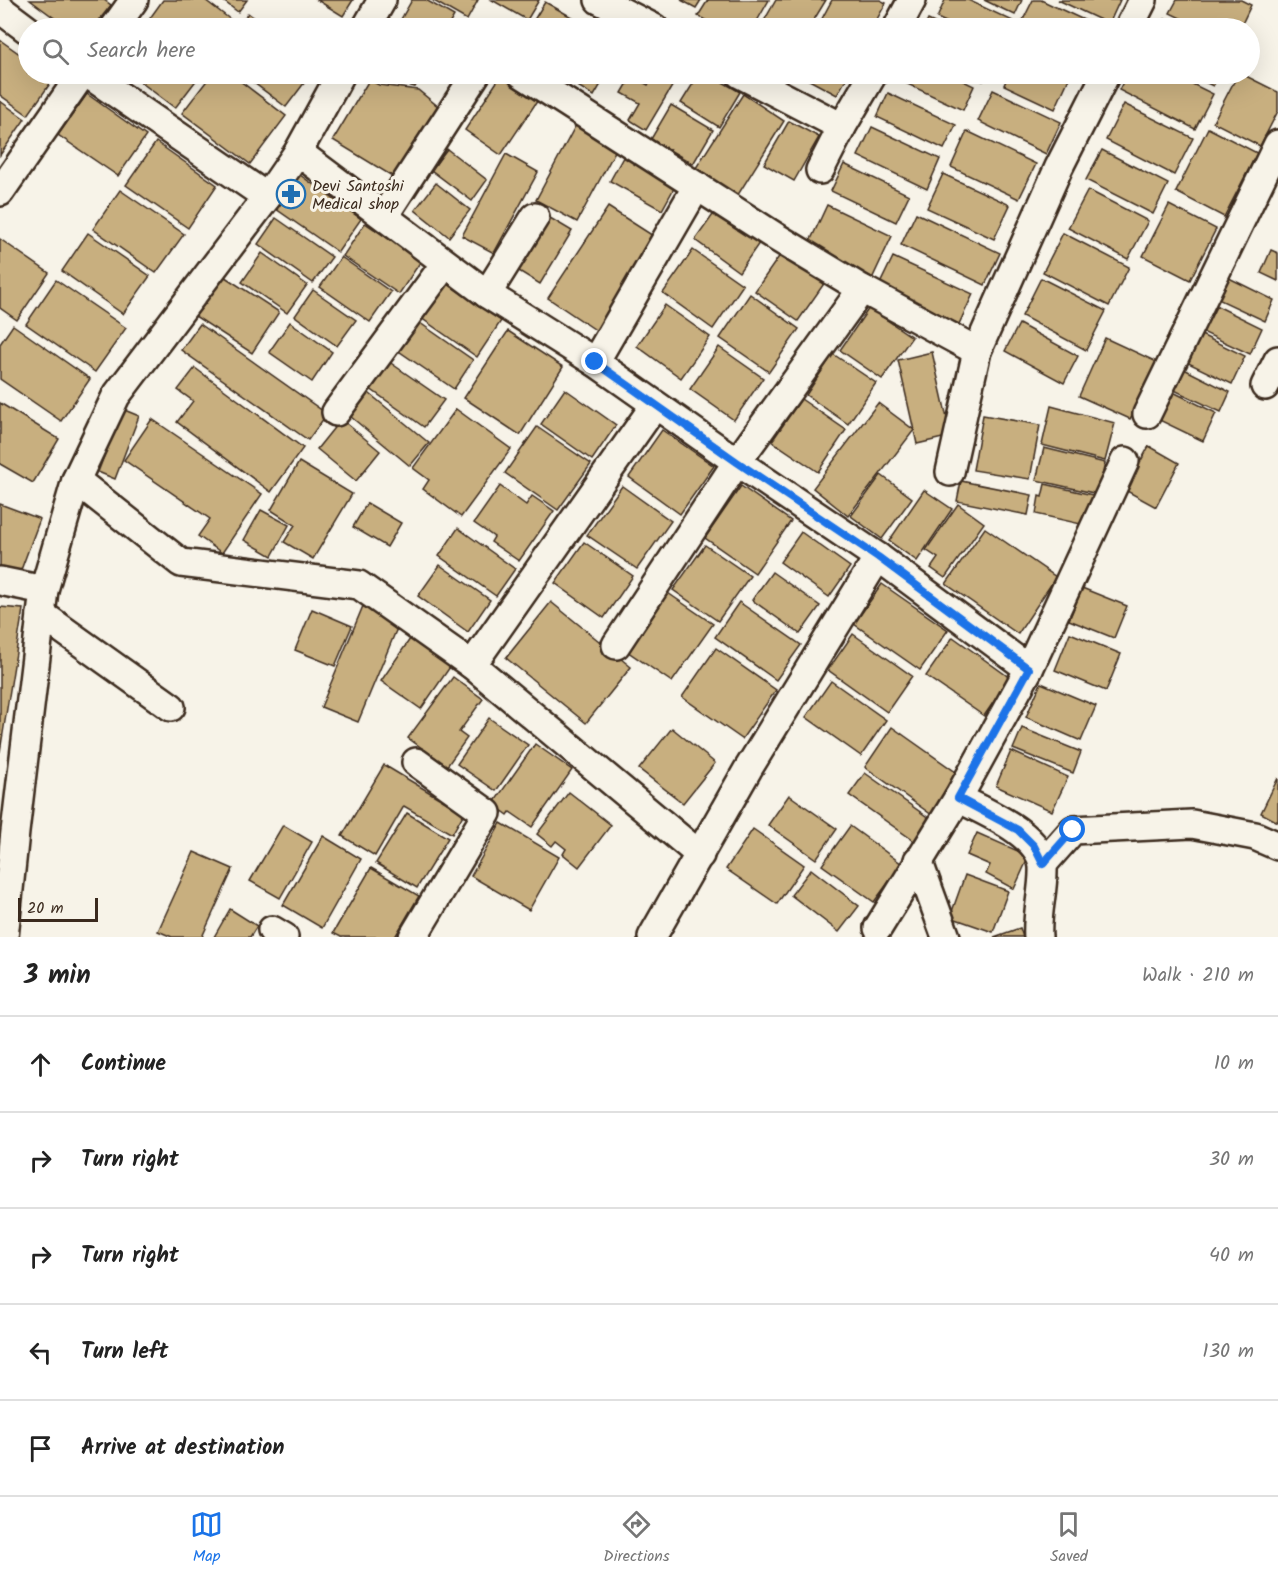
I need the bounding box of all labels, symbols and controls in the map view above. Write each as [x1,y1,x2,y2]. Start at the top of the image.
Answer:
search box [18,18,1260,84]
text: Search here [87,34,195,69]
icon: search [39,35,72,68]
place label: Devi Santoshi Medical shop [312,174,405,217]
pharmacy icon: Devi Santoshi Medical shop [275,178,307,210]
route end [581,348,607,374]
route start [1059,816,1085,842]
scale bar [18,895,98,923]
text: 20 m [27,896,63,921]
text: 3 min [24,955,91,997]
text: Walk · 210 m [1142,960,1254,992]
text: Continue [81,1047,166,1082]
icon: ahead [24,1048,57,1081]
text: 10 m [1214,1048,1254,1080]
text: Turn right [81,1143,179,1178]
icon: right [24,1144,57,1177]
text: 30 m [1209,1144,1254,1176]
text: Turn right [81,1239,179,1274]
icon: right [24,1240,57,1273]
text: 40 m [1209,1240,1254,1272]
text: Turn left [81,1335,168,1370]
icon: left [24,1336,57,1369]
text: 130 m [1202,1336,1254,1368]
text: Arrive at destination [81,1431,284,1466]
icon: arrive [24,1432,57,1465]
tab: Map [190,1508,223,1569]
tab: Directions [603,1508,670,1569]
tab: Saved [1050,1508,1088,1569]

